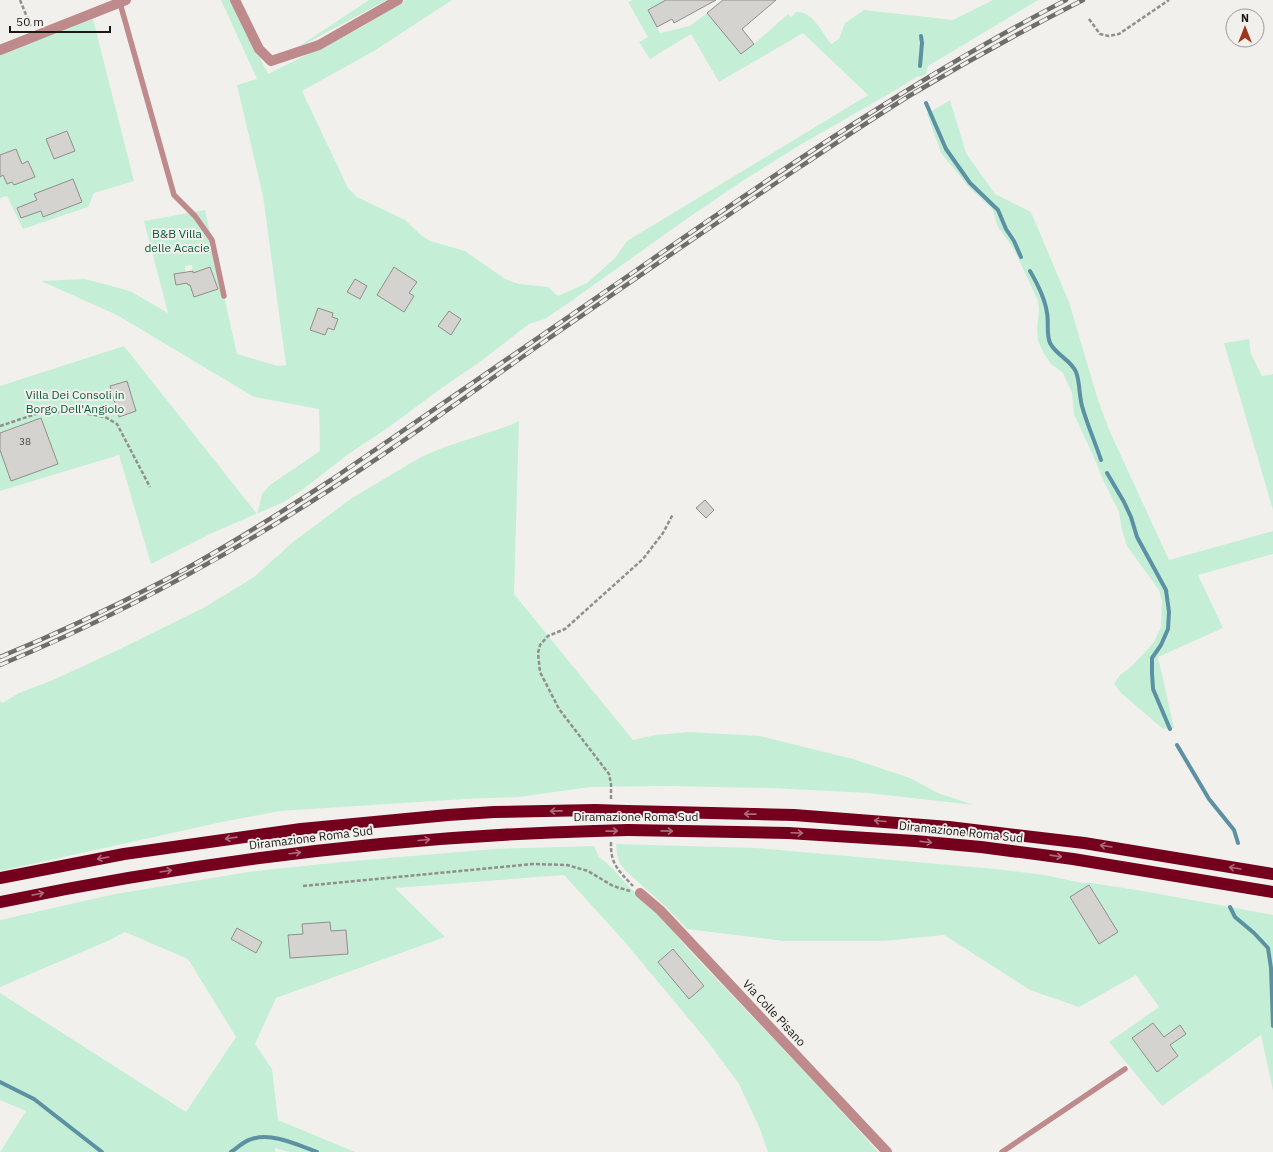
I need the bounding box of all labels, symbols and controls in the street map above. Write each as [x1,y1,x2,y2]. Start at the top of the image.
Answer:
scale bar [10,8,110,34]
north arrow [1225,8,1265,48]
text: N [1241,11,1249,25]
text: 50 m [16,14,44,29]
park label: B&B Villa delle Acacie [144,226,210,255]
park label: Villa Dei Consoli in Borgo Dell'Angiolo [26,387,125,416]
house number: 38 [19,435,31,448]
one-way arrow [550,807,563,815]
street label: Diramazione Roma Sud [574,809,698,824]
one-way arrow [744,810,757,817]
one-way arrow [874,817,887,824]
street label: Diramazione Roma Sud [898,818,1024,845]
street label: Diramazione Roma Sud [248,822,374,853]
one-way arrow [605,827,618,835]
one-way arrow [660,827,673,835]
one-way arrow [790,830,803,837]
one-way arrow [225,834,238,842]
one-way arrow [417,836,430,843]
one-way arrow [920,838,933,846]
one-way arrow [1100,842,1113,850]
one-way arrow [288,849,301,857]
one-way arrow [1049,853,1062,860]
one-way arrow [96,854,109,862]
one-way arrow [1228,864,1241,872]
one-way arrow [159,867,172,875]
one-way arrow [31,889,44,897]
street label: Via Colle Pisano [740,976,809,1049]

